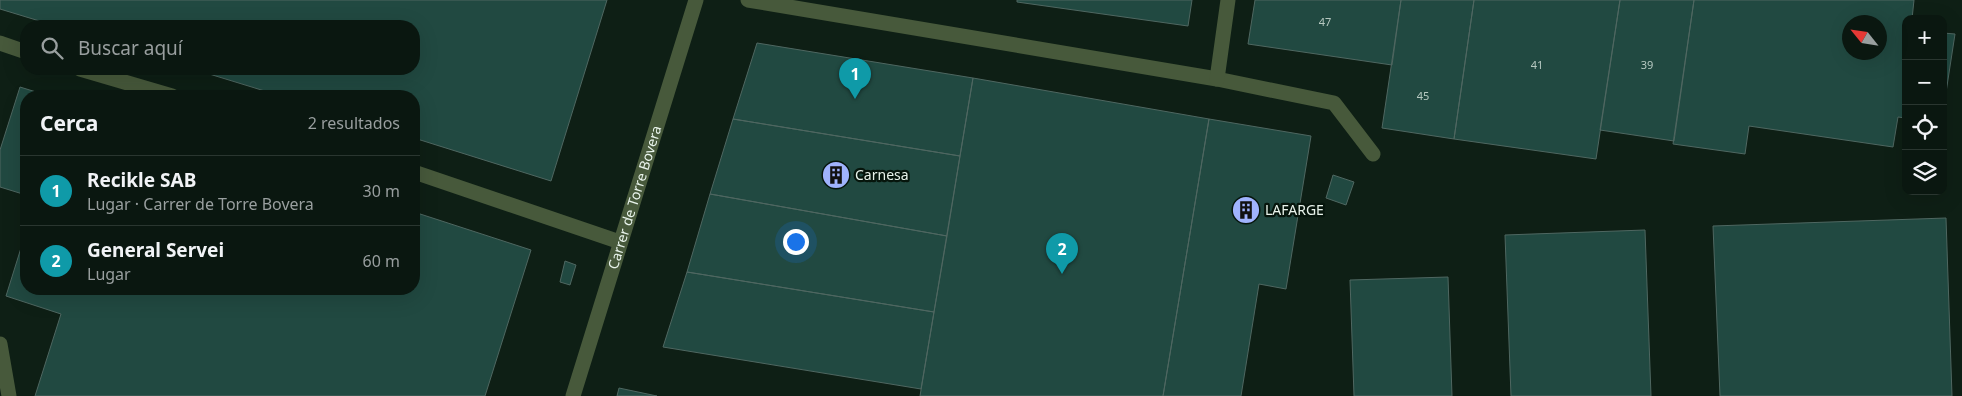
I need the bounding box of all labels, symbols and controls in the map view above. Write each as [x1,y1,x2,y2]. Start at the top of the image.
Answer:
house number: 47 [1319,14,1331,29]
north arrow [1842,15,1887,60]
map controls [1902,15,1947,195]
button: + [1902,15,1947,60]
search box [20,20,420,75]
icon: search [38,34,66,62]
text: Buscar aquí [78,35,183,61]
house number: 41 [1531,57,1543,72]
house number: 39 [1641,57,1653,72]
pin: 1 [839,58,871,99]
button: − [1902,60,1947,105]
house number: 45 [1417,88,1429,103]
button: locate [1902,105,1947,150]
text: Cerca [40,109,98,137]
text: 2 resultados [308,112,400,134]
street label: Carrer de Torre Bovera [603,123,665,271]
button: layers [1902,150,1947,195]
building icon: Carnesa [821,160,851,190]
place label: Carnesa [855,165,909,184]
text: Recikle SAB [87,167,196,193]
text: 1 [51,180,61,202]
text: 30 m [363,180,400,202]
text: Lugar · Carrer de Torre Bovera [87,193,314,215]
building icon: LAFARGE [1231,195,1261,225]
place label: LAFARGE [1265,200,1324,219]
your location [783,229,809,255]
pin: 2 [1046,233,1078,274]
text: General Servei [87,237,224,263]
text: 2 [51,250,61,272]
text: 60 m [363,250,400,272]
text: Lugar [87,263,131,285]

